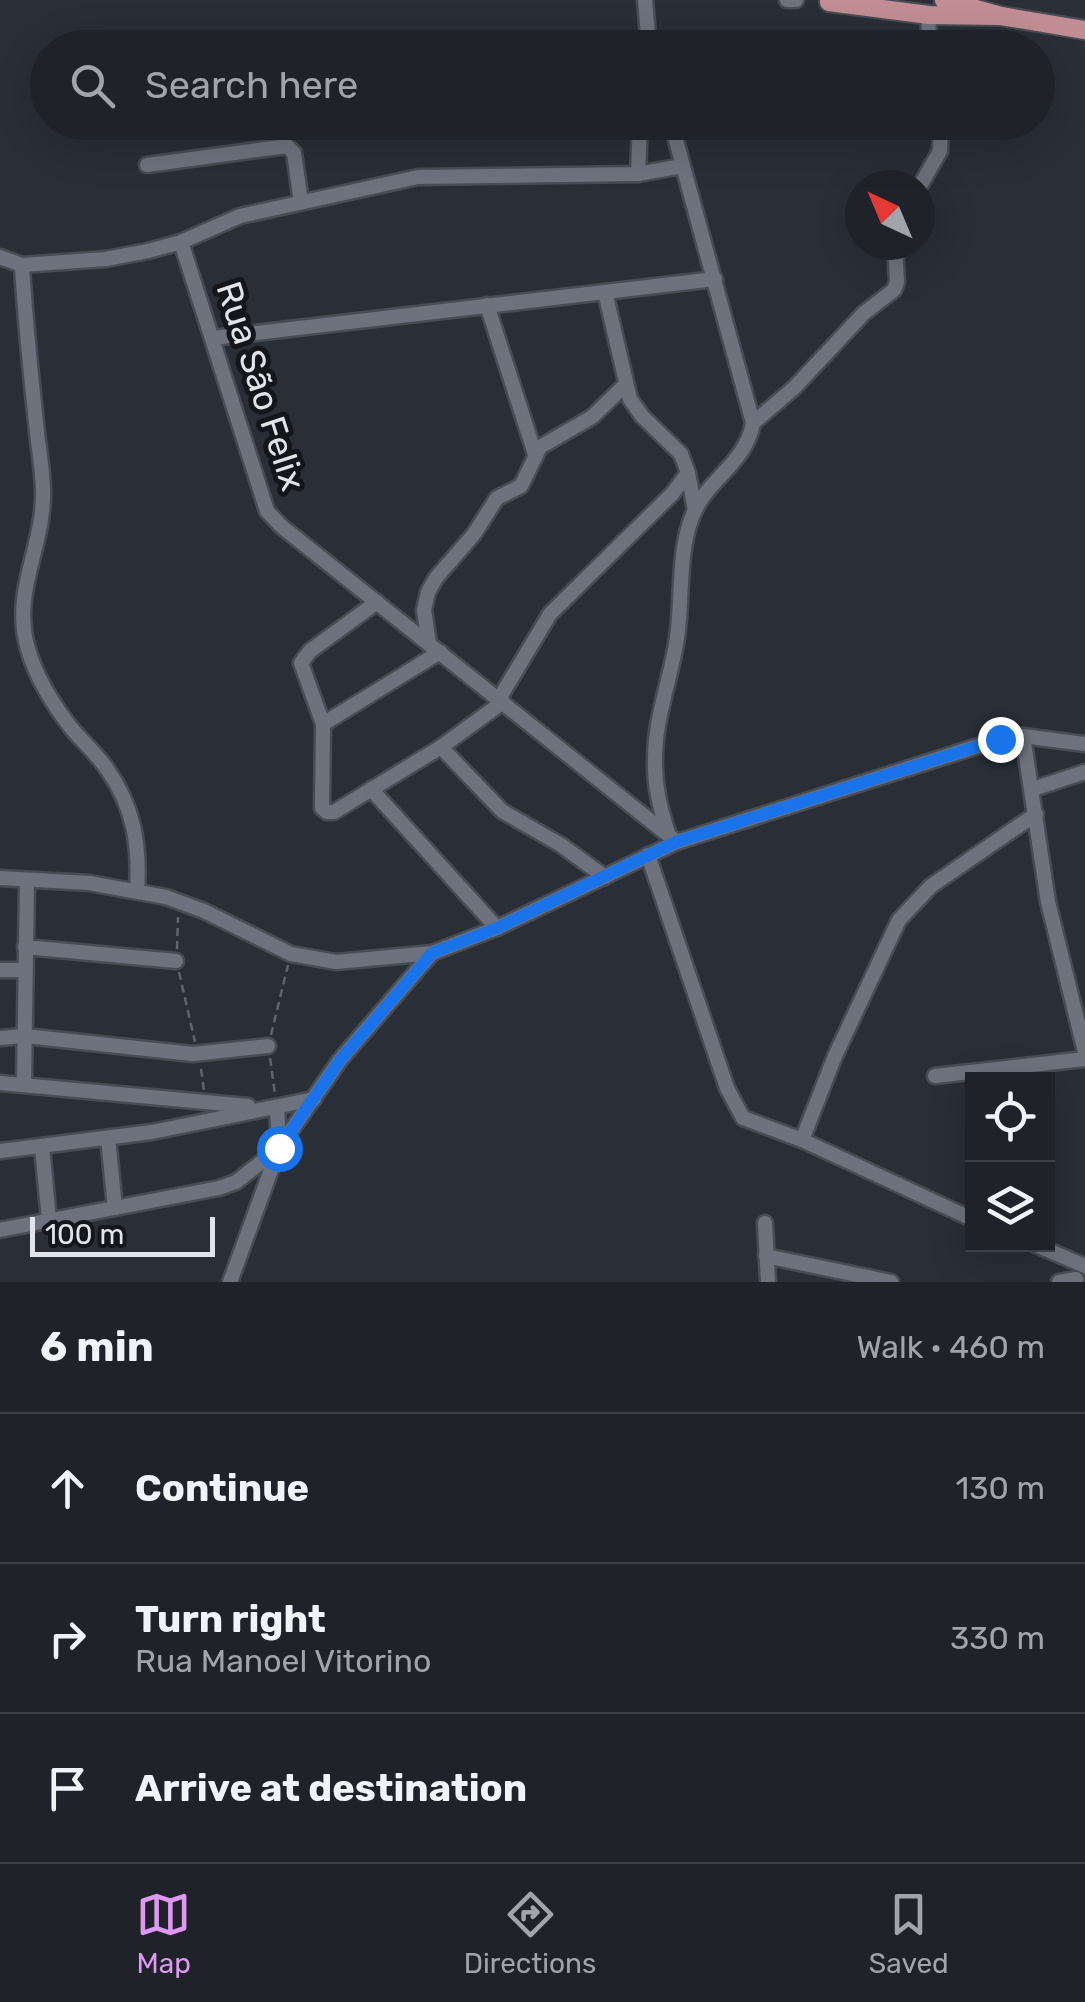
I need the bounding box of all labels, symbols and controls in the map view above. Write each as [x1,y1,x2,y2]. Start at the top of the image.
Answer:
search box [30,30,1055,140]
icon: search [65,58,120,113]
text: Search here [145,62,358,108]
north arrow [845,170,935,260]
street label: Rua São Felix [207,276,315,496]
route end [978,717,1024,763]
map controls [965,1072,1055,1252]
button: locate [965,1072,1055,1162]
route start [257,1126,303,1172]
button: layers [965,1162,1055,1252]
scale bar [30,1212,215,1256]
text: 100 m [45,1218,124,1251]
text: 6 min [40,1322,154,1372]
text: Walk · 460 m [856,1328,1045,1366]
icon: ahead [40,1461,95,1516]
text: Continue [135,1465,309,1511]
text: 130 m [955,1469,1045,1507]
text: Turn right [135,1596,326,1642]
icon: right [40,1611,95,1666]
text: 330 m [950,1619,1045,1657]
text: Rua Manoel Vitorino [135,1642,431,1680]
icon: arrive [40,1761,95,1816]
text: Arrive at destination [135,1765,527,1811]
tab: Map [136,1887,191,1980]
tab: Directions [464,1887,596,1980]
tab: Saved [869,1887,949,1980]

